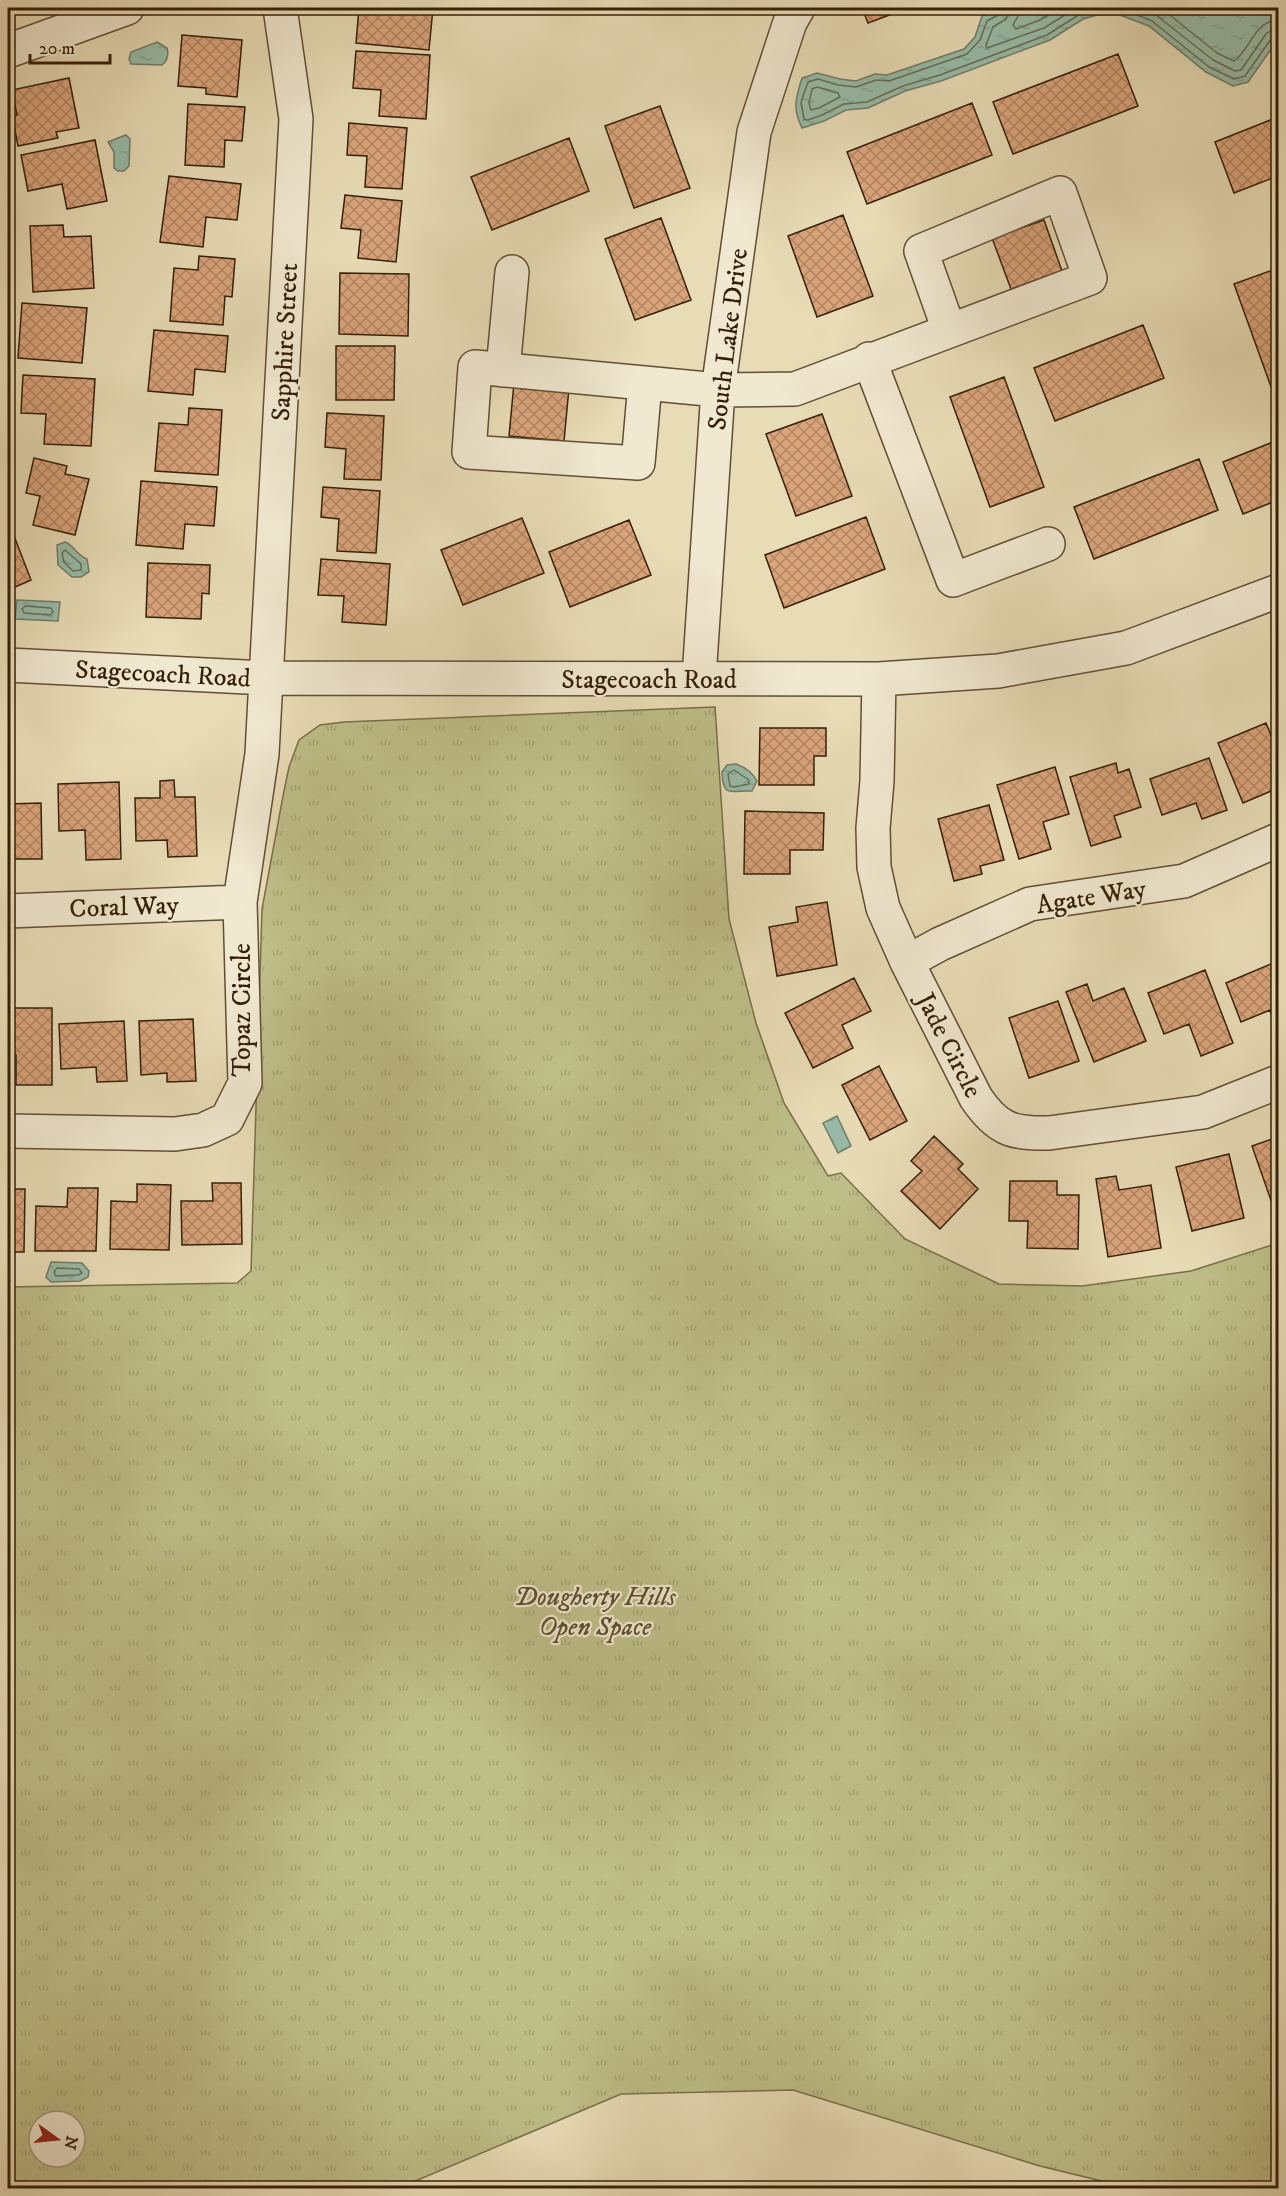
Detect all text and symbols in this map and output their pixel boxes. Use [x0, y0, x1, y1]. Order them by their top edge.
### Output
scale bar [30, 27, 110, 65]
text: 20 m [39, 38, 75, 60]
street label: South Lake Drive [701, 246, 756, 432]
street label: Sapphire Street [265, 262, 306, 422]
street label: Stagecoach Road [74, 653, 251, 696]
street label: Stagecoach Road [561, 664, 737, 697]
street label: Agate Way [1034, 872, 1149, 922]
street label: Coral Way [69, 889, 180, 926]
street label: Topaz Circle [226, 943, 259, 1077]
street label: Jade Circle [907, 986, 989, 1104]
park label: Dougherty Hills Open Space [514, 1581, 677, 1644]
north arrow [27, 2109, 87, 2169]
text: N [59, 2134, 82, 2152]

